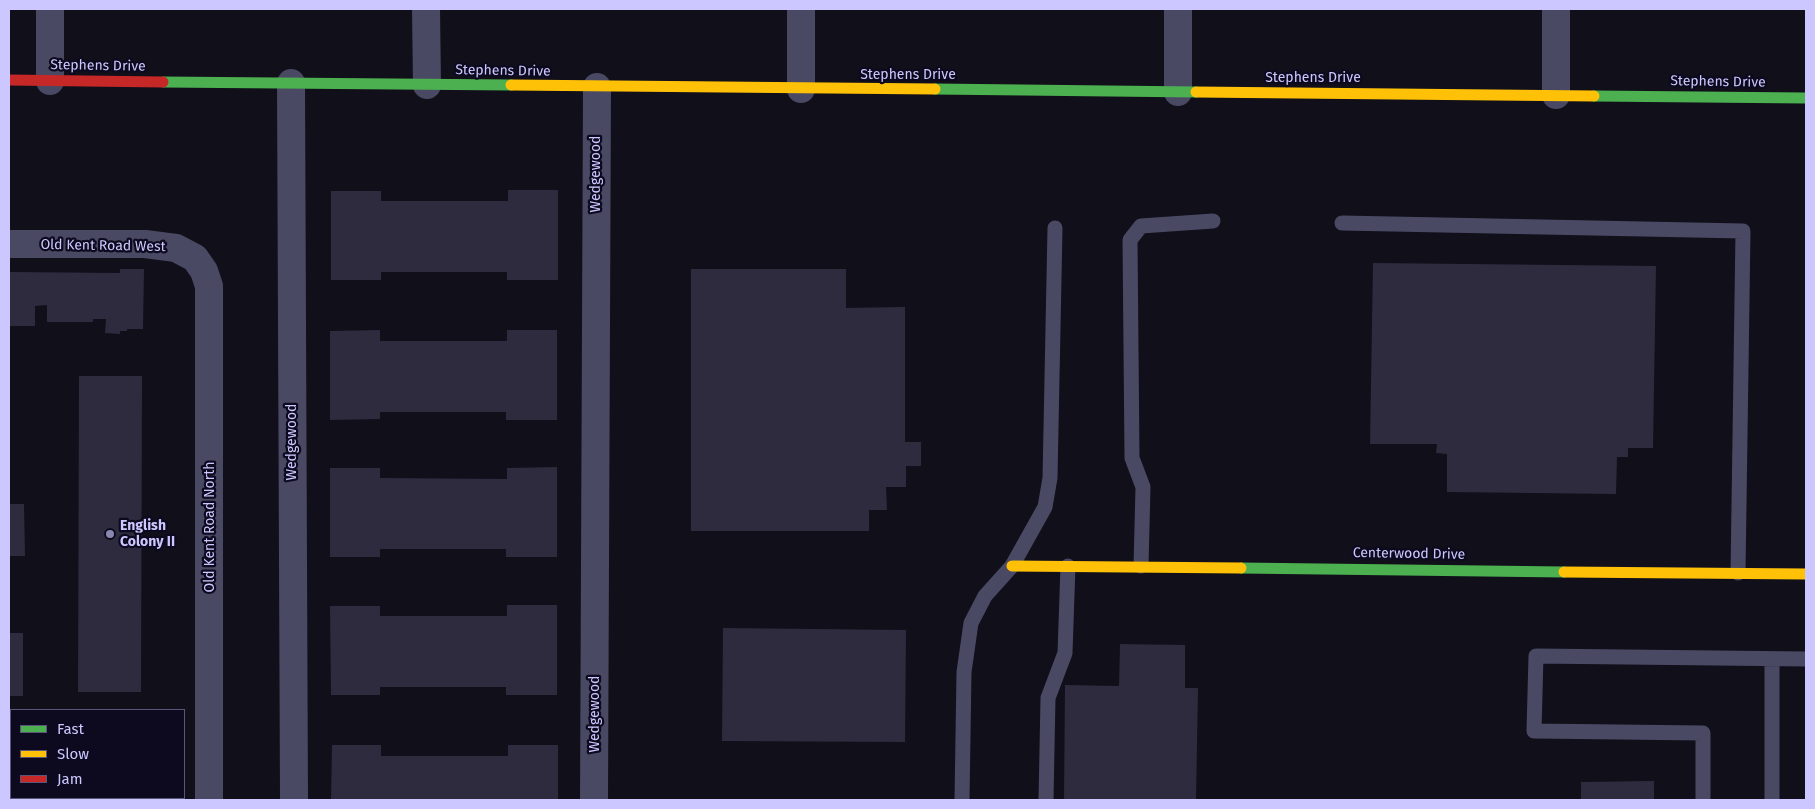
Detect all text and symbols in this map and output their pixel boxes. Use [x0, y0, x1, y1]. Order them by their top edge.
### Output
street label: Stephens Drive [50, 57, 146, 75]
street label: Stephens Drive [455, 62, 551, 80]
street label: Stephens Drive [860, 67, 956, 83]
street label: Stephens Drive [1265, 70, 1361, 86]
street label: Stephens Drive [1670, 73, 1766, 91]
street label: Wedgewood [588, 136, 604, 212]
street label: Old Kent Road West [40, 237, 166, 255]
street label: Wedgewood [284, 404, 300, 480]
street label: Old Kent Road North [202, 462, 218, 592]
place label: English Colony II [120, 518, 175, 550]
marker: English Colony II [104, 528, 116, 540]
street label: Centerwood Drive [1353, 545, 1465, 563]
street label: Wedgewood [587, 676, 603, 752]
legend [10, 709, 185, 799]
text: Fast [57, 720, 84, 738]
text: Slow [57, 745, 89, 763]
text: Jam [57, 770, 83, 788]

